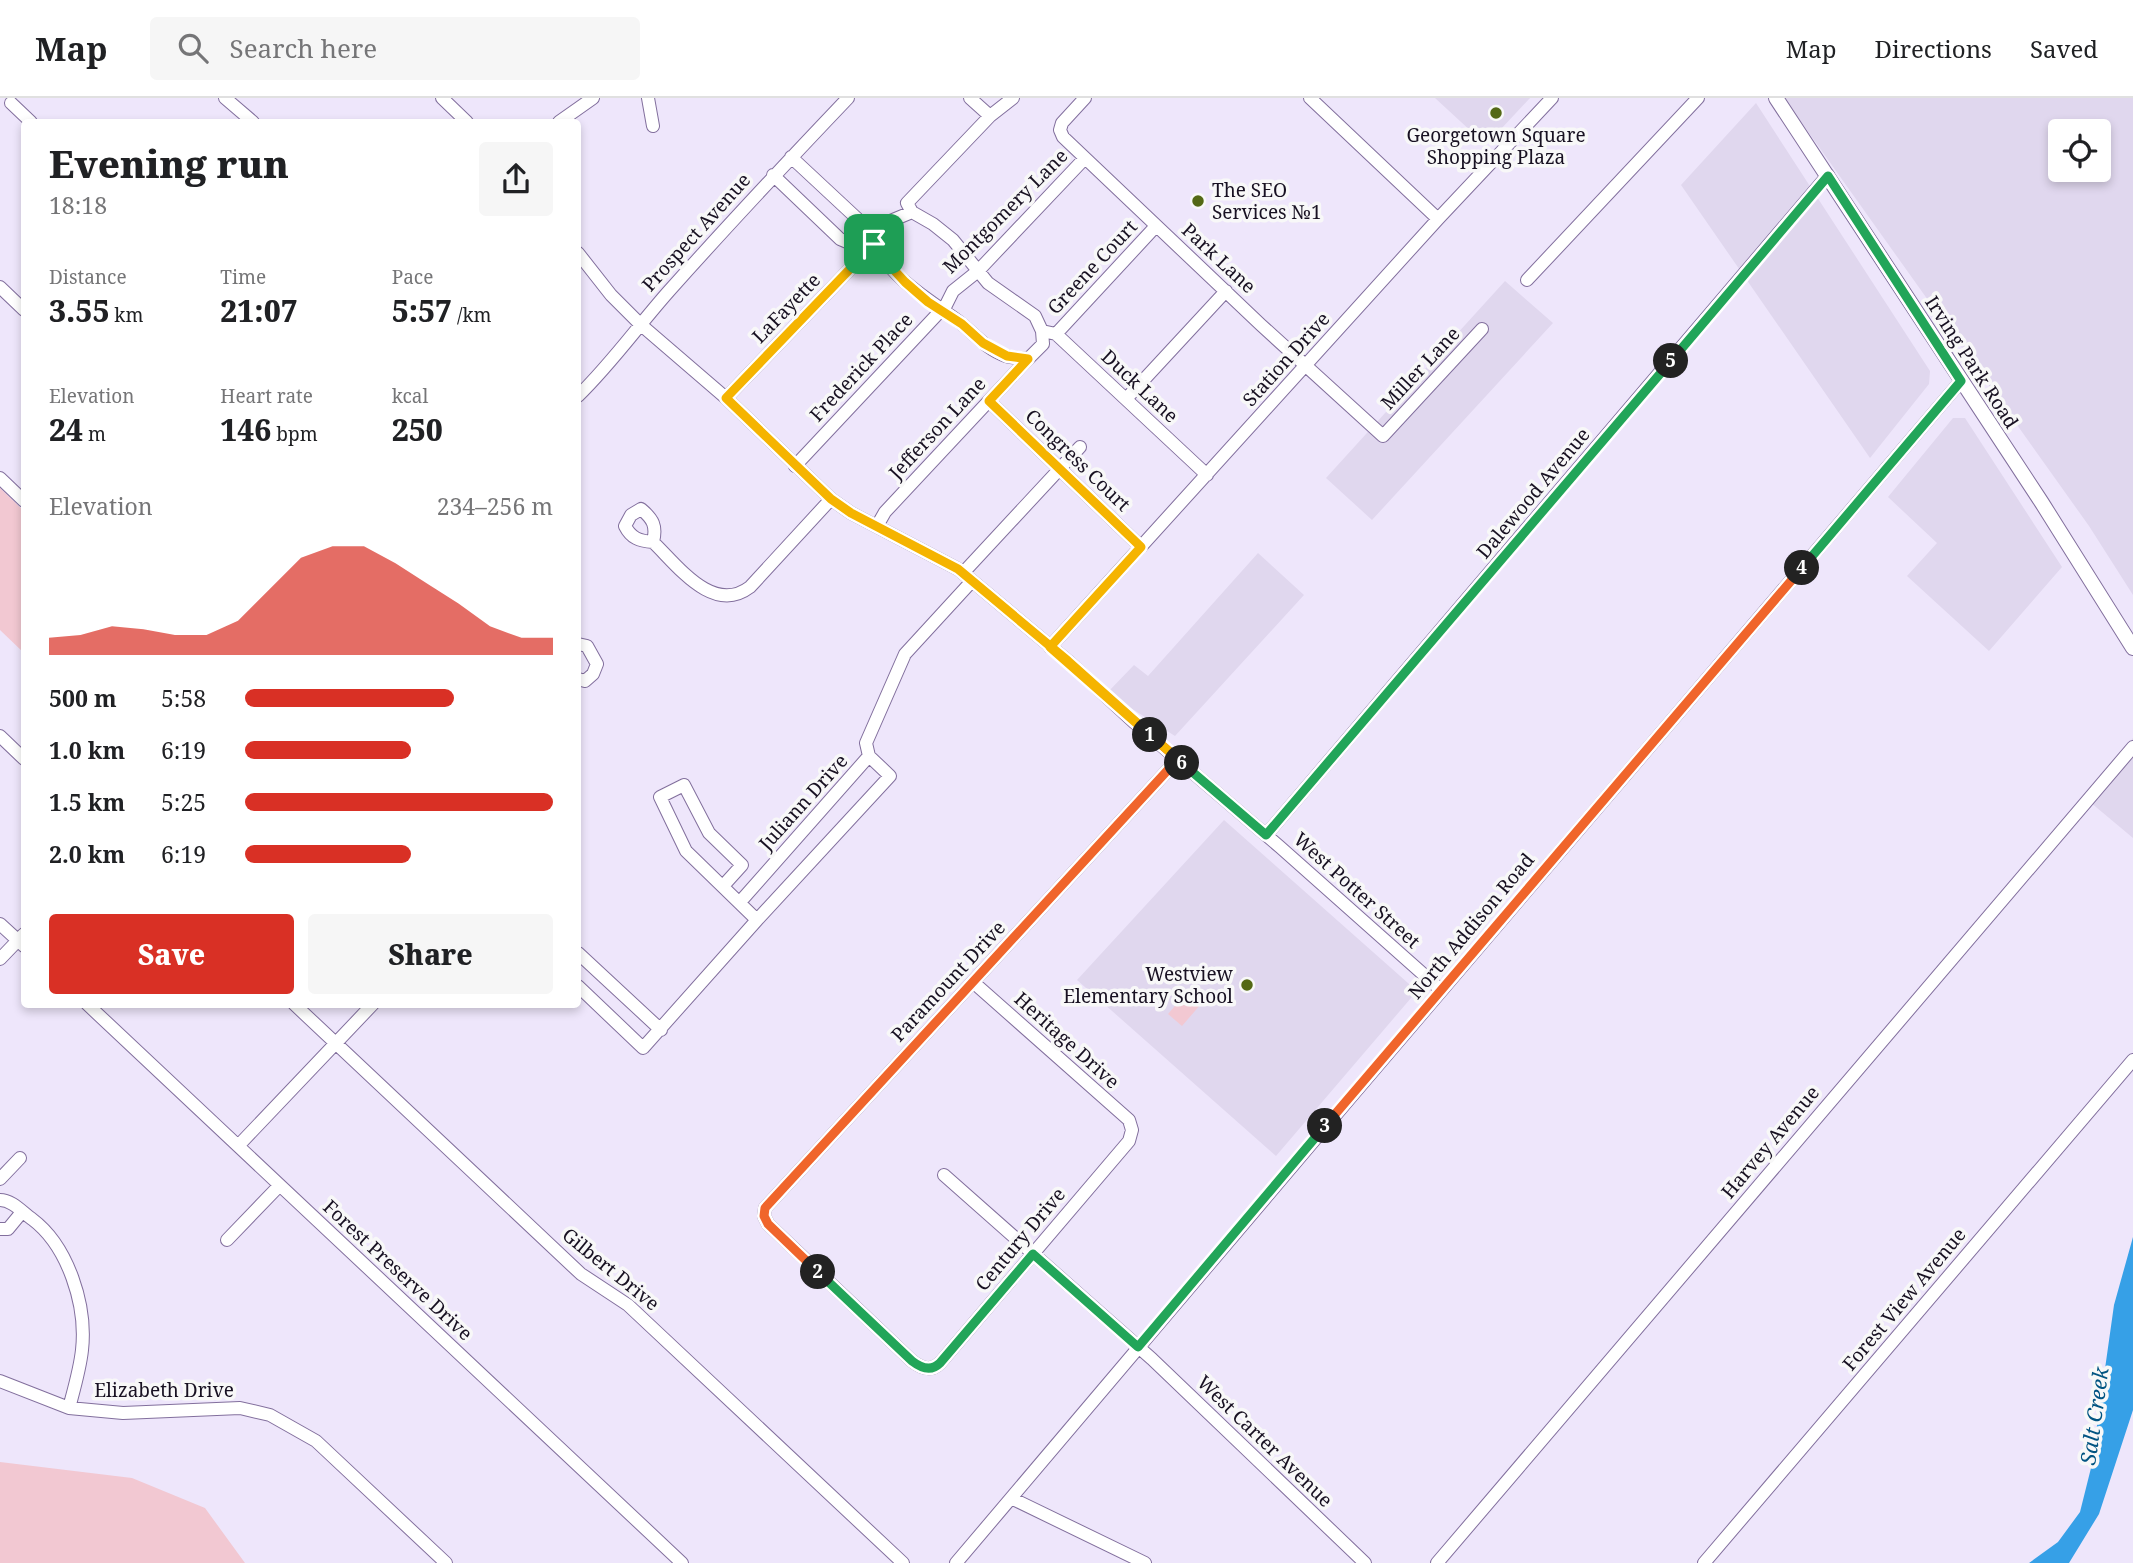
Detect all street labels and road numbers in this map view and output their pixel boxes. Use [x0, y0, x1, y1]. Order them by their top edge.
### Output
street label: Montgomery Lane [937, 143, 1073, 279]
street label: Prospect Avenue [636, 167, 756, 297]
street label: Greene Court [1041, 214, 1143, 320]
street label: Park Lane [1176, 217, 1262, 299]
street label: LaFayette [746, 267, 826, 349]
street label: Irving Park Road [1919, 291, 2025, 434]
street label: Station Drive [1237, 306, 1335, 412]
street label: Frederick Place [804, 307, 918, 427]
street label: Miller Lane [1375, 321, 1465, 415]
street label: Duck Lane [1096, 344, 1184, 428]
street label: Jefferson Lane [882, 371, 991, 486]
street label: Congress Court [1020, 403, 1136, 517]
street label: Dalewood Avenue [1471, 422, 1595, 564]
street label: Juliann Drive [752, 748, 853, 856]
street label: West Potter Street [1288, 826, 1426, 954]
street label: North Addison Road [1402, 847, 1540, 1004]
street label: Paramount Drive [885, 915, 1011, 1047]
street label: Heritage Drive [1009, 986, 1125, 1094]
street label: Harvey Avenue [1715, 1080, 1825, 1204]
street label: Century Drive [969, 1182, 1071, 1296]
street label: Forest Preserve Drive [318, 1194, 478, 1346]
street label: Gilbert Drive [557, 1222, 665, 1316]
street label: Forest View Avenue [1837, 1222, 1971, 1376]
street label: West Carter Avenue [1192, 1369, 1338, 1513]
street label: Elizabeth Drive [94, 1377, 234, 1403]

